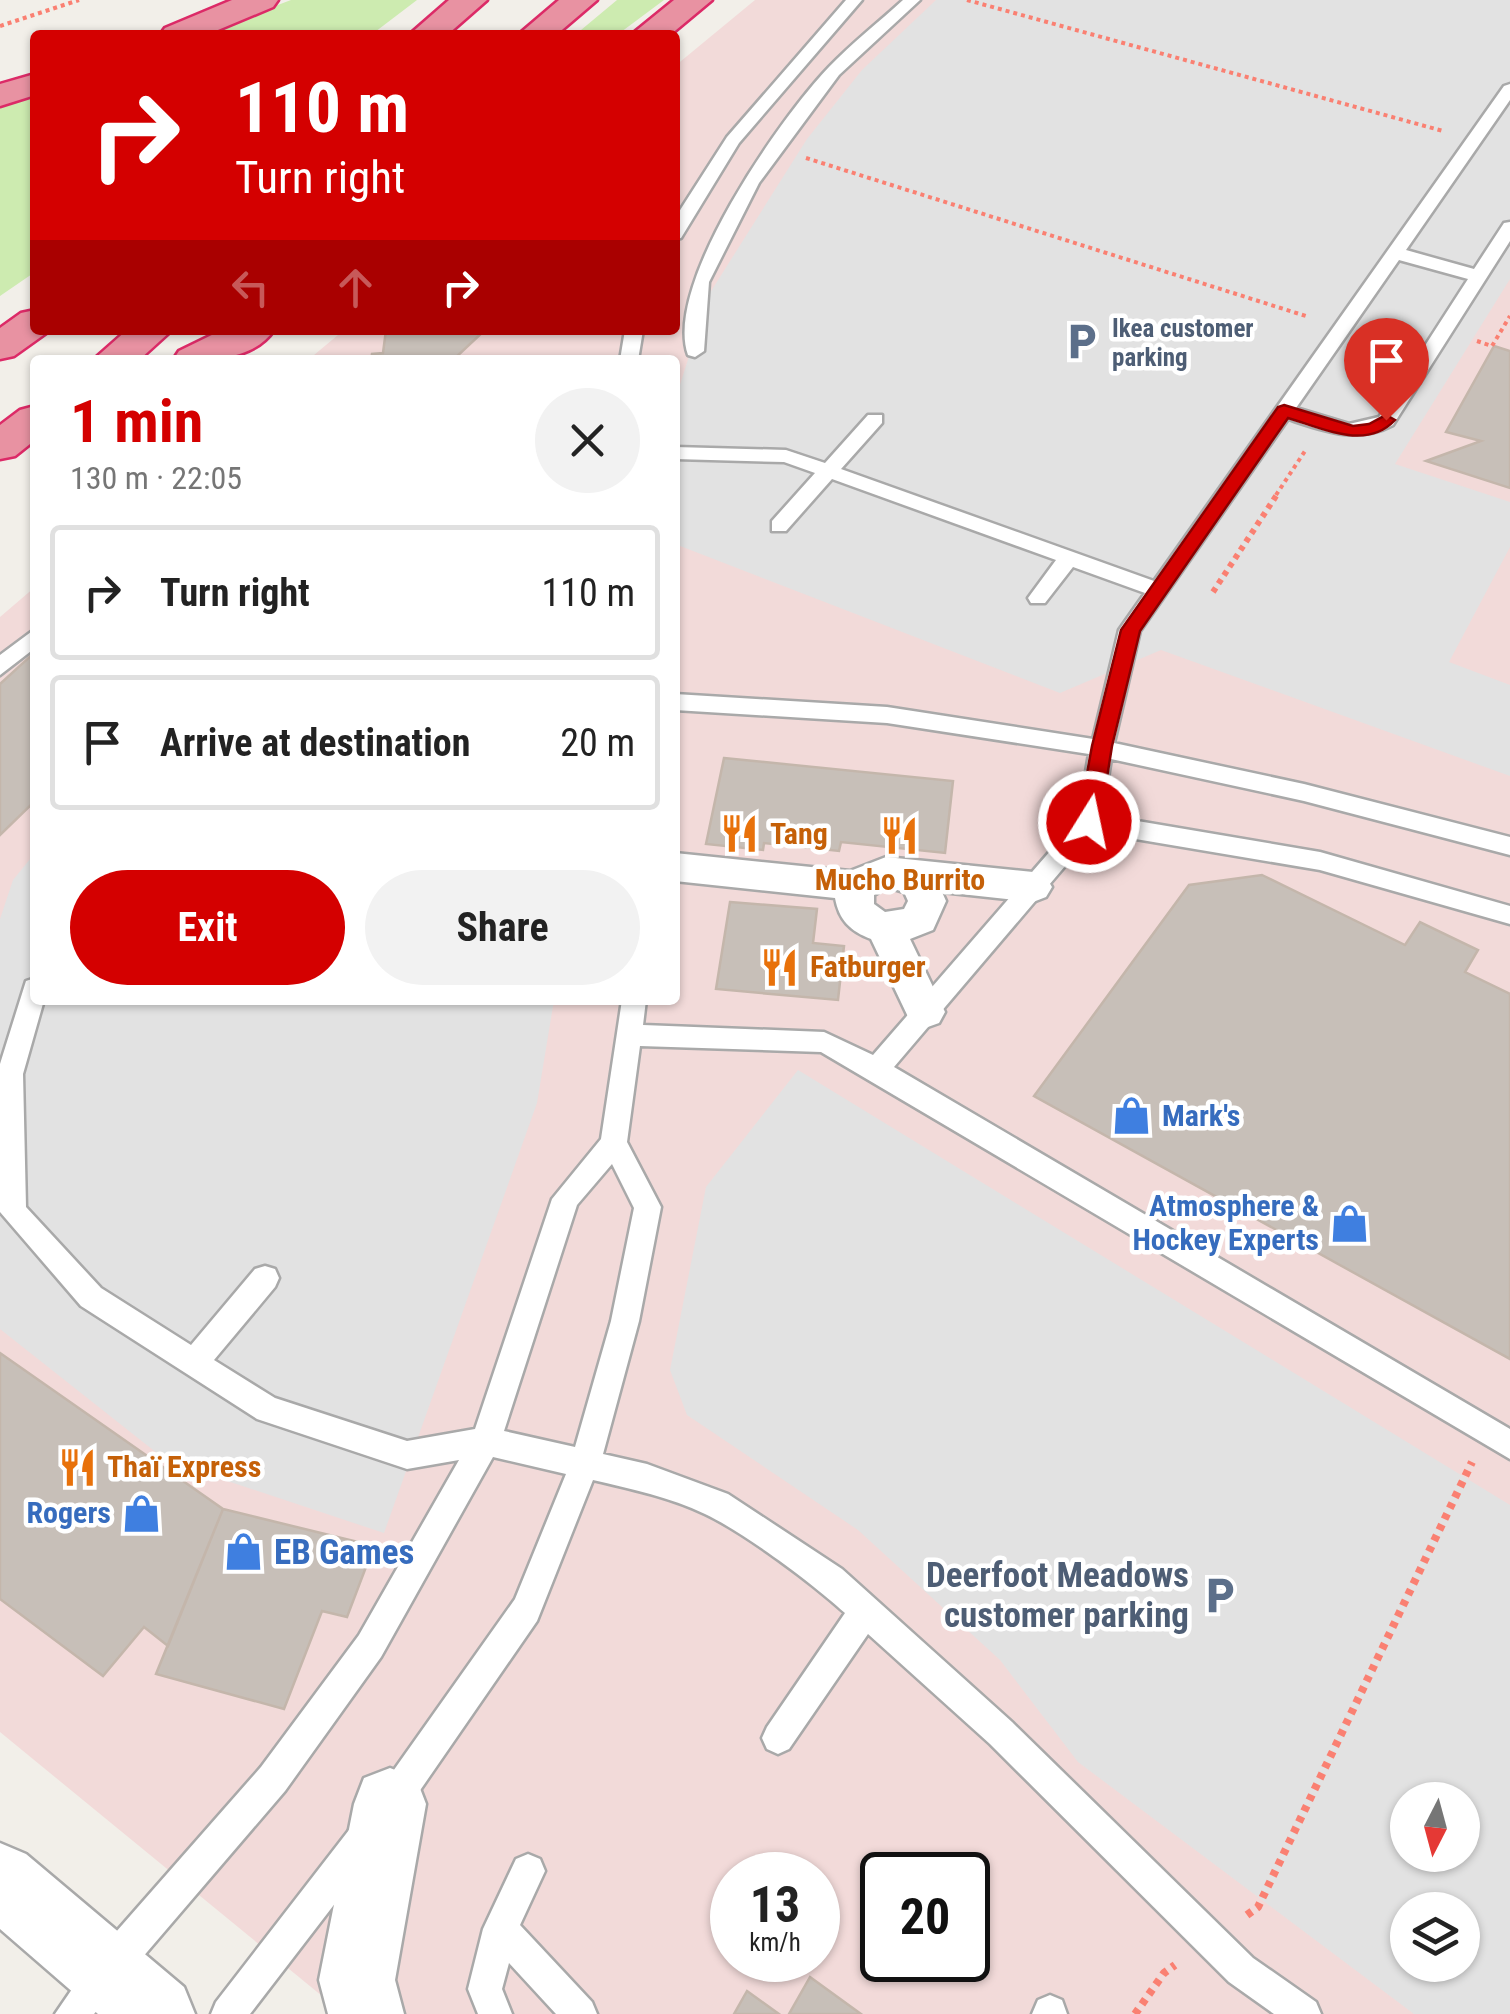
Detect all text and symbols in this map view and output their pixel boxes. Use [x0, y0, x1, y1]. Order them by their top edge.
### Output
text: 110 m [235, 67, 409, 149]
icon: right [70, 70, 200, 200]
text: Turn right [235, 151, 405, 204]
icon: left [223, 260, 278, 315]
icon: ahead [328, 260, 383, 315]
icon: right [433, 260, 488, 315]
place label: Ikea customer parking [1112, 314, 1254, 372]
pin [1344, 318, 1429, 421]
parking icon: Ikea customer parking [1061, 321, 1103, 363]
icon: arrive [1359, 333, 1414, 388]
text: 1 min [70, 386, 203, 457]
button: close [535, 388, 640, 493]
text: 130 m · 22:05 [70, 459, 242, 497]
icon: right [75, 565, 130, 620]
text: Turn right [160, 571, 310, 615]
text: 110 m [541, 571, 635, 615]
icon: arrive [75, 715, 130, 770]
text: Arrive at destination [160, 721, 470, 765]
text: 20 m [560, 721, 635, 765]
position arrow [1037, 770, 1141, 874]
restaurant icon: Tang [719, 813, 761, 855]
restaurant icon: Mucho Burrito [879, 815, 921, 857]
place label: Tang [770, 816, 828, 851]
place label: Mucho Burrito [815, 862, 985, 897]
button: Exit [70, 870, 345, 985]
button: Share [365, 870, 640, 985]
restaurant icon: Fatburger [759, 946, 801, 988]
place label: Fatburger [810, 949, 926, 984]
shop icon: Mark's [1111, 1095, 1153, 1137]
place label: Mark's [1162, 1098, 1240, 1133]
place label: Atmosphere & Hockey Experts [1132, 1188, 1319, 1257]
shop icon: Atmosphere & Hockey Experts [1328, 1202, 1370, 1244]
restaurant icon: Thaï Express [56, 1446, 98, 1488]
place label: Thaï Express [107, 1449, 261, 1484]
shop icon: Rogers [120, 1492, 162, 1534]
place label: Rogers [26, 1495, 111, 1530]
shop icon: EB Games [223, 1531, 265, 1573]
place label: EB Games [274, 1532, 414, 1573]
place label: Deerfoot Meadows customer parking [926, 1555, 1189, 1636]
parking icon: Deerfoot Meadows customer parking [1198, 1574, 1240, 1616]
north arrow [1390, 1782, 1480, 1872]
map controls [1390, 1782, 1480, 1982]
speed limit sign: 20 [860, 1852, 990, 1982]
text: 13 [750, 1876, 800, 1934]
button: layers [1390, 1892, 1480, 1982]
text: km/h [749, 1928, 801, 1957]

